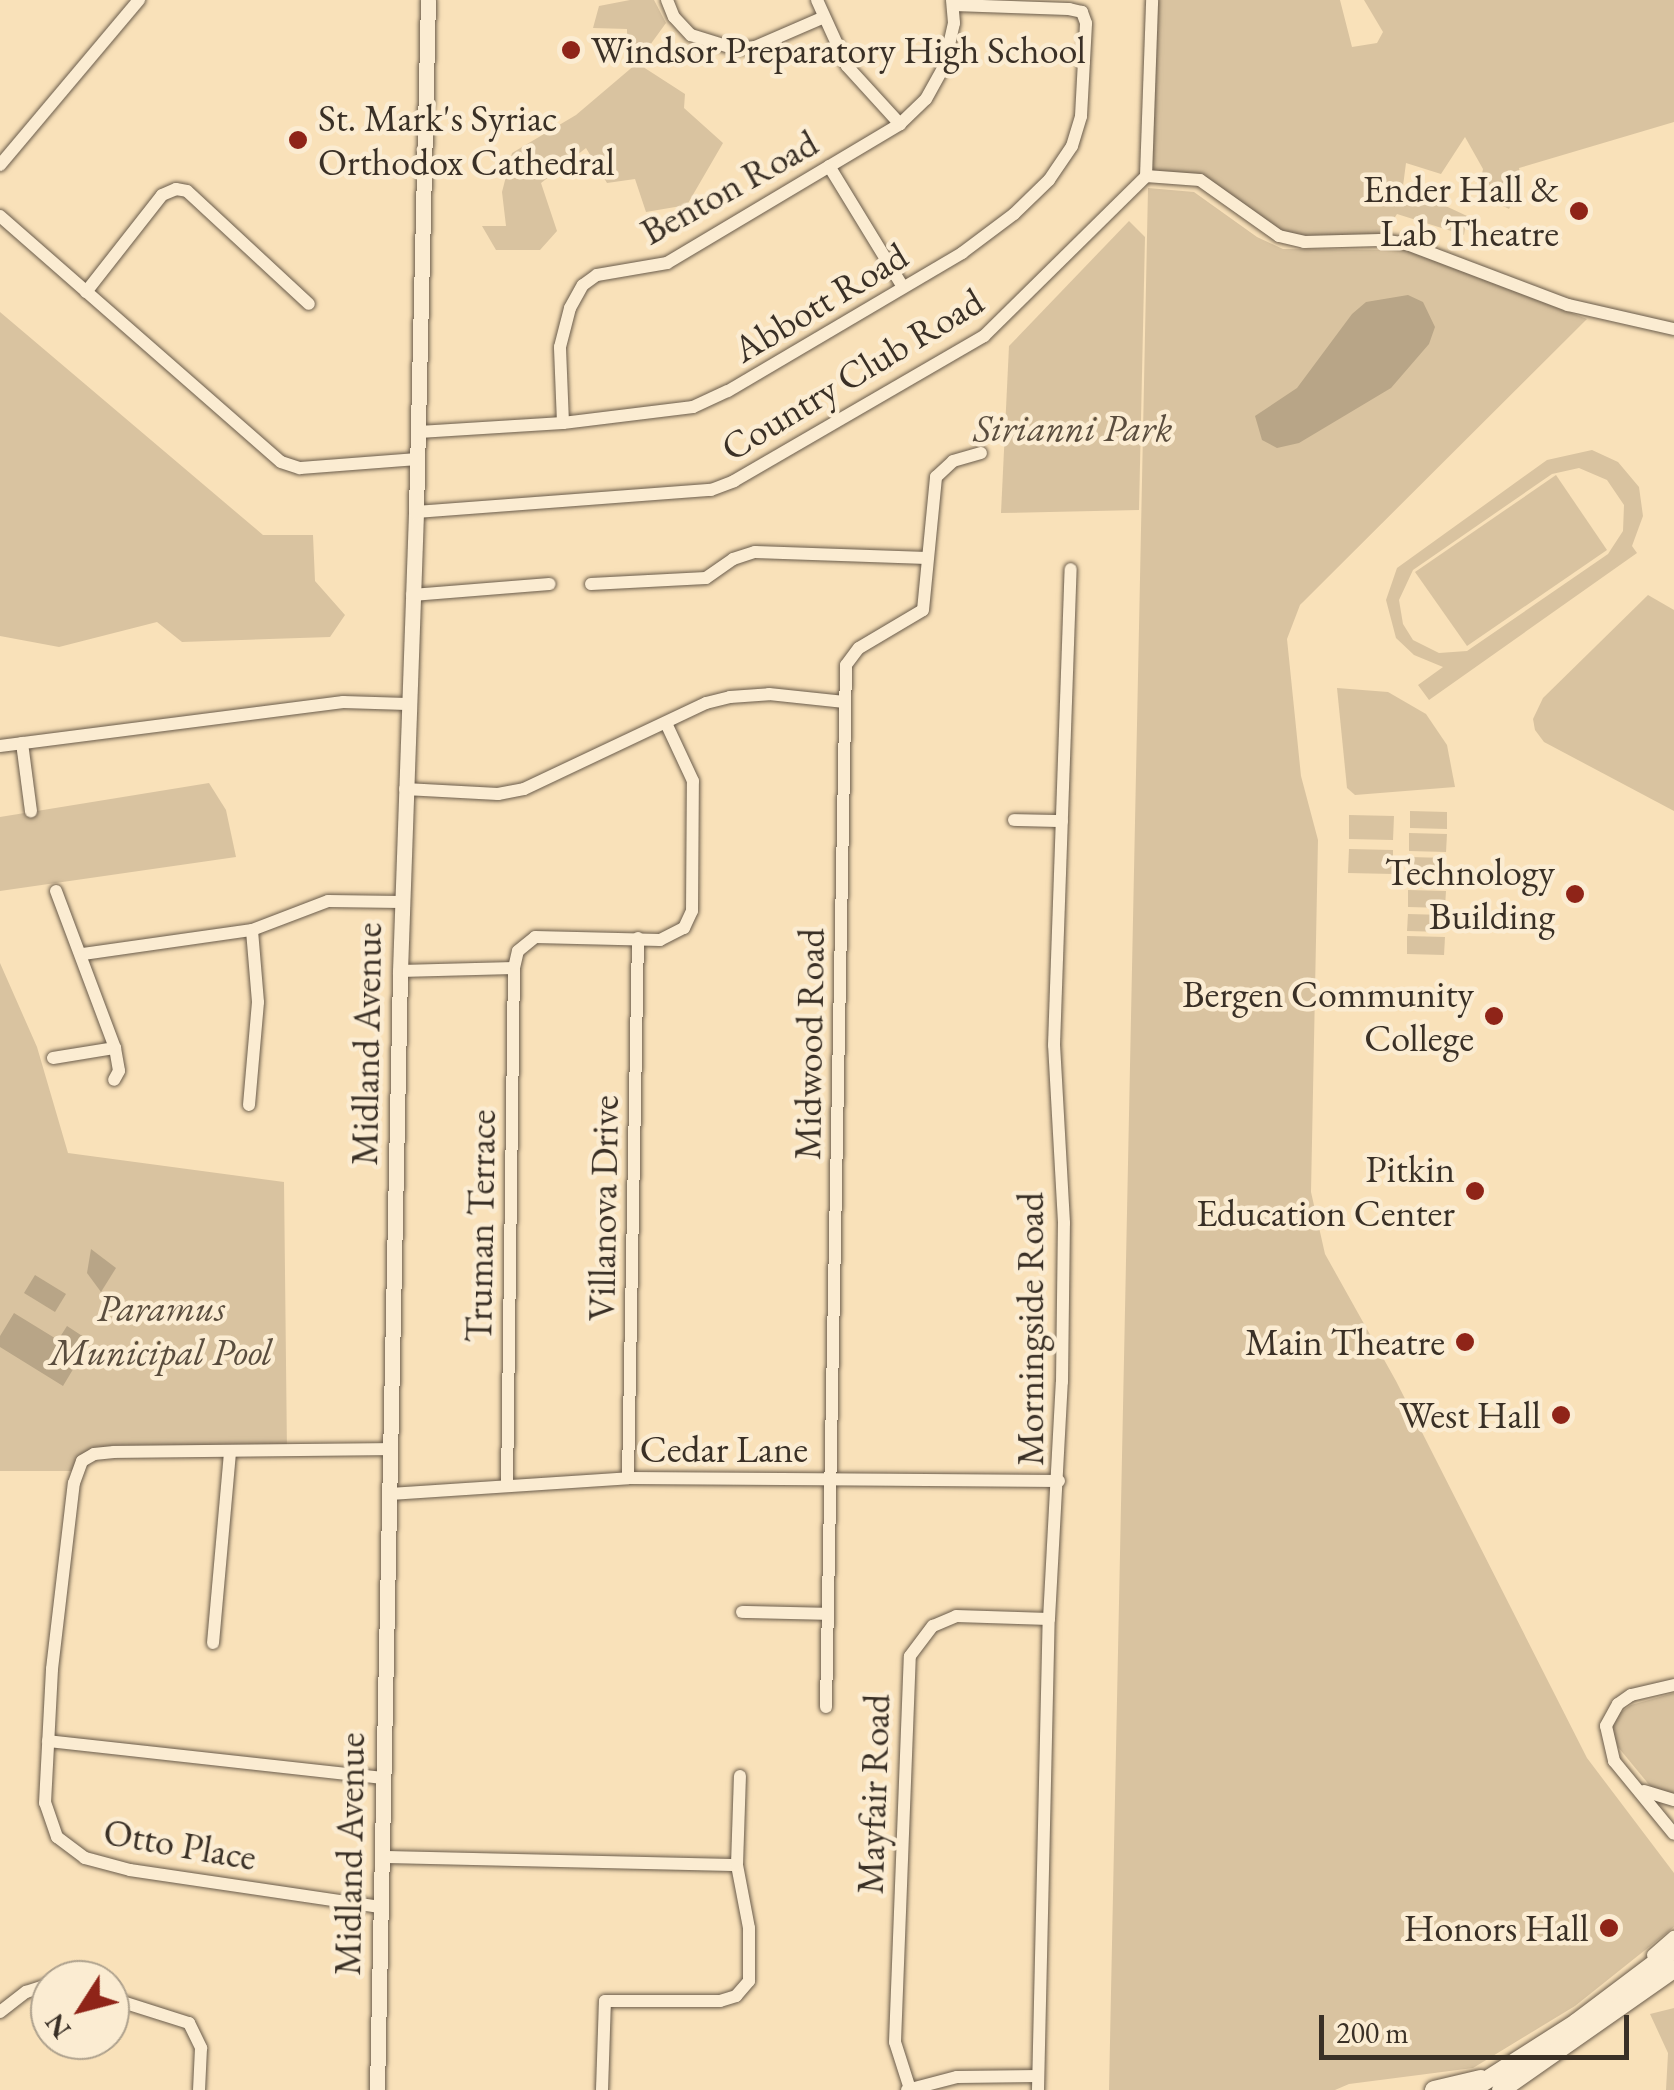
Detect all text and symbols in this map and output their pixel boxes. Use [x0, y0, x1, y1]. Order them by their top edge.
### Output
place label: Windsor Preparatory High School [591, 27, 1086, 73]
marker: Windsor Preparatory High School [560, 39, 582, 61]
place label: St. Mark's Syriac Orthodox Cathedral [318, 95, 615, 184]
street label: Benton Road [633, 120, 825, 254]
marker: St. Mark's Syriac Orthodox Cathedral [287, 129, 309, 151]
place label: Ender Hall & Lab Theatre [1363, 166, 1559, 255]
marker: Ender Hall & Lab Theatre [1568, 200, 1590, 222]
street label: Abbott Road [725, 232, 915, 372]
street label: Country Club Road [713, 278, 991, 470]
park label: Sirianni Park [973, 405, 1173, 451]
place label: Technology Building [1385, 849, 1555, 938]
marker: Technology Building [1564, 883, 1586, 905]
street label: Midland Avenue [341, 922, 391, 1166]
street label: Midwood Road [784, 928, 834, 1160]
place label: Bergen Community College [1182, 971, 1474, 1060]
marker: Bergen Community College [1483, 1005, 1505, 1027]
street label: Villanova Drive [578, 1095, 628, 1321]
street label: Truman Terrace [455, 1109, 505, 1343]
place label: Pitkin Education Center [1196, 1146, 1455, 1236]
marker: Pitkin Education Center [1464, 1180, 1486, 1202]
street label: Morningside Road [1007, 1192, 1053, 1466]
park label: Paramus Municipal Pool [50, 1285, 272, 1375]
place label: Main Theatre [1245, 1319, 1445, 1365]
marker: Main Theatre [1454, 1331, 1476, 1353]
place label: West Hall [1399, 1392, 1541, 1438]
marker: West Hall [1550, 1404, 1572, 1426]
street label: Cedar Lane [640, 1426, 808, 1472]
street label: Mayfair Road [847, 1693, 899, 1895]
street label: Midland Avenue [324, 1732, 374, 1976]
street label: Otto Place [100, 1808, 260, 1880]
place label: Honors Hall [1404, 1905, 1589, 1951]
marker: Honors Hall [1598, 1917, 1620, 1939]
north arrow [30, 1960, 130, 2060]
scale bar [1324, 1995, 1634, 2057]
text: N [36, 2007, 79, 2046]
text: 200 m [1336, 2013, 1409, 2052]

